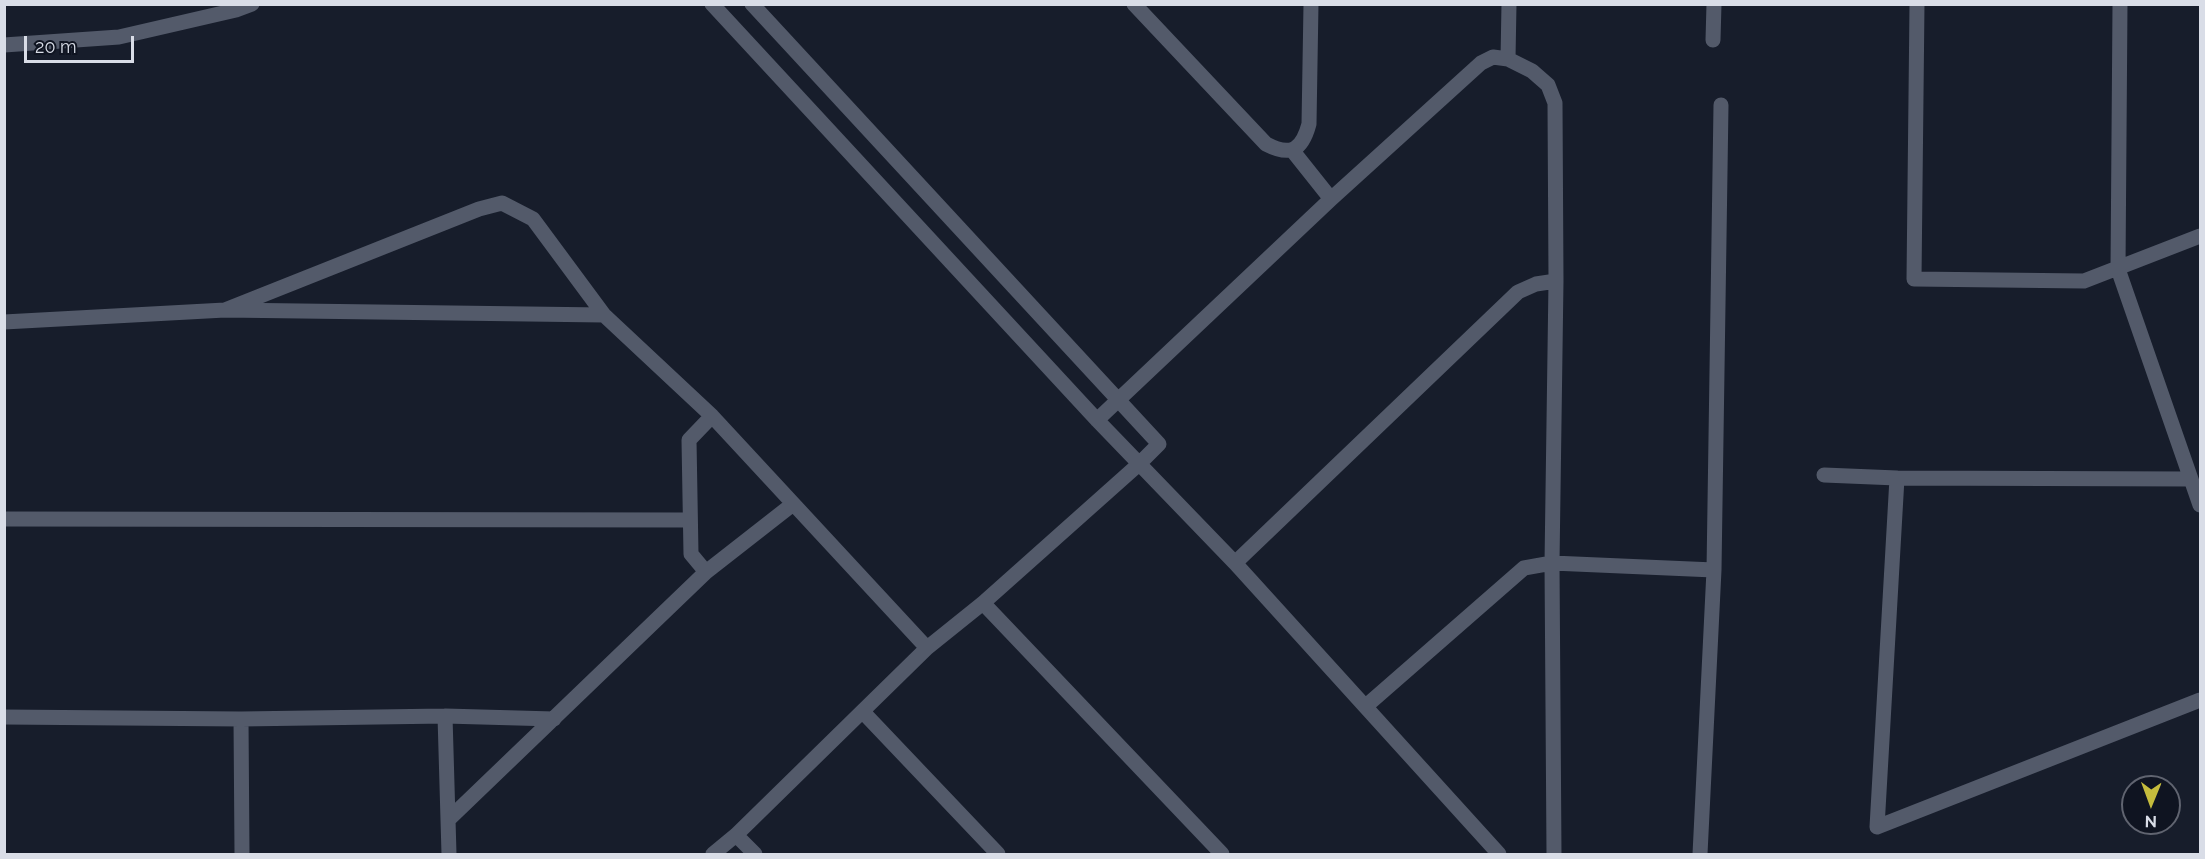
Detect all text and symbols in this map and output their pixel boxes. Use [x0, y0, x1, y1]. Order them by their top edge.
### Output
scale bar [27, 24, 136, 62]
text: 20 m [35, 36, 77, 57]
north arrow [2121, 775, 2181, 835]
text: N [2144, 812, 2157, 831]

